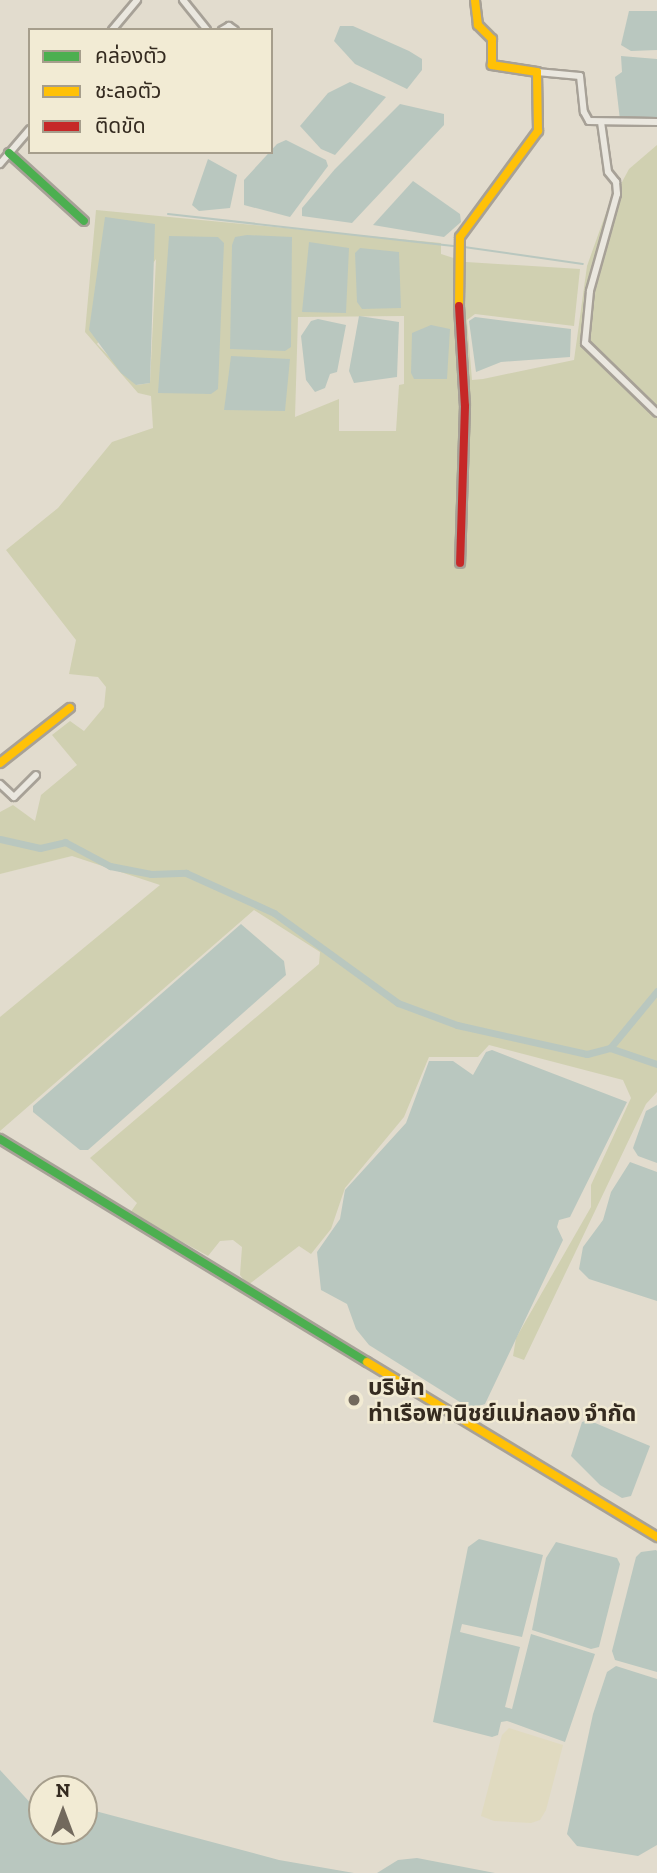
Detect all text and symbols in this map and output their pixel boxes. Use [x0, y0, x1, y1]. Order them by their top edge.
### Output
legend [28, 28, 273, 154]
text: คล่องตัว [95, 43, 167, 68]
text: ชะลอตัว [95, 78, 161, 103]
text: ติดขัด [95, 113, 146, 138]
place label: บริษัท ท่าเรือพานิชย์แม่กลอง จำกัด [368, 1373, 636, 1427]
marker: บริษัท ท่าเรือพานิชย์แม่กลอง จำกัด [346, 1392, 362, 1408]
north arrow [28, 1775, 98, 1845]
text: N [56, 1779, 70, 1802]

